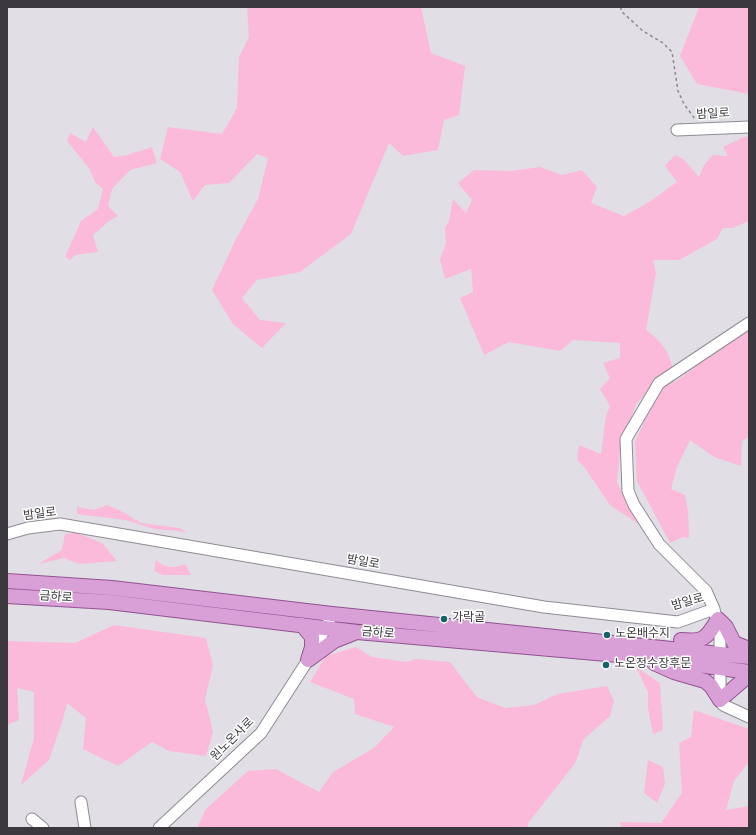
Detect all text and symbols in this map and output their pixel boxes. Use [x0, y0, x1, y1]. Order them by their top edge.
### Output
street label: 밤일로 [696, 107, 730, 123]
street label: 밤일로 [23, 506, 57, 524]
street label: 밤일로 [345, 553, 381, 573]
street label: 금하로 [39, 590, 73, 606]
street label: 밤일로 [670, 592, 706, 614]
place label: 가락골 [452, 612, 485, 626]
marker: 가락골 [439, 614, 449, 624]
street label: 금하로 [361, 625, 395, 643]
place label: 노온배수지 [615, 628, 670, 642]
marker: 노온배수지 [602, 630, 612, 640]
place label: 노온정수장후문 [614, 658, 691, 672]
marker: 노온정수장후문 [601, 660, 611, 670]
street label: 원노온사로 [208, 715, 258, 765]

